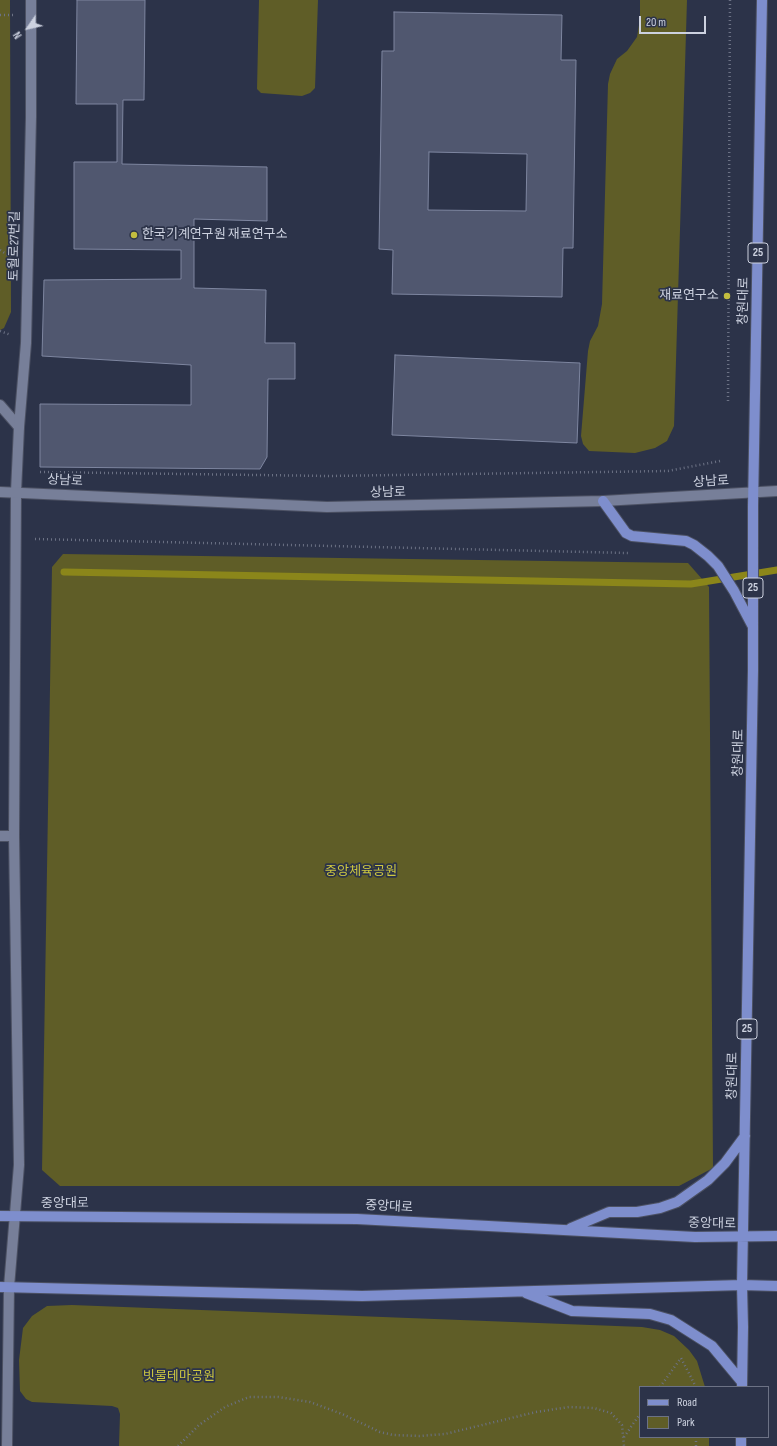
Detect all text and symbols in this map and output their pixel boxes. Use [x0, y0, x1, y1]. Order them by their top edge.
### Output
north arrow [8, 8, 48, 48]
scale bar [641, 8, 708, 34]
text: 20 m [646, 15, 666, 30]
text: N [11, 29, 25, 41]
street label: 토월로27번길 [7, 211, 23, 281]
place label: 한국기계연구원 재료연구소 [142, 227, 288, 243]
marker: 한국기계연구원 재료연구소 [129, 230, 139, 240]
road number: 25 [748, 243, 768, 263]
street label: 창원대로 [736, 277, 752, 325]
place label: 재료연구소 [659, 288, 719, 304]
marker: 재료연구소 [722, 291, 732, 301]
street label: 상남로 [47, 472, 83, 490]
street label: 상남로 [693, 473, 729, 491]
street label: 상남로 [370, 485, 406, 501]
road number: 25 [743, 578, 763, 598]
street label: 창원대로 [731, 729, 747, 777]
park label: 중앙체육공원 [325, 864, 397, 880]
road number: 25 [737, 1019, 757, 1039]
street label: 창원대로 [725, 1052, 741, 1100]
street label: 중앙대로 [41, 1196, 89, 1212]
street label: 중앙대로 [365, 1198, 413, 1216]
street label: 중앙대로 [688, 1216, 736, 1232]
park label: 빗물테마공원 [143, 1369, 215, 1385]
legend [639, 1386, 769, 1438]
text: Road [677, 1395, 697, 1410]
text: Park [677, 1415, 695, 1430]

